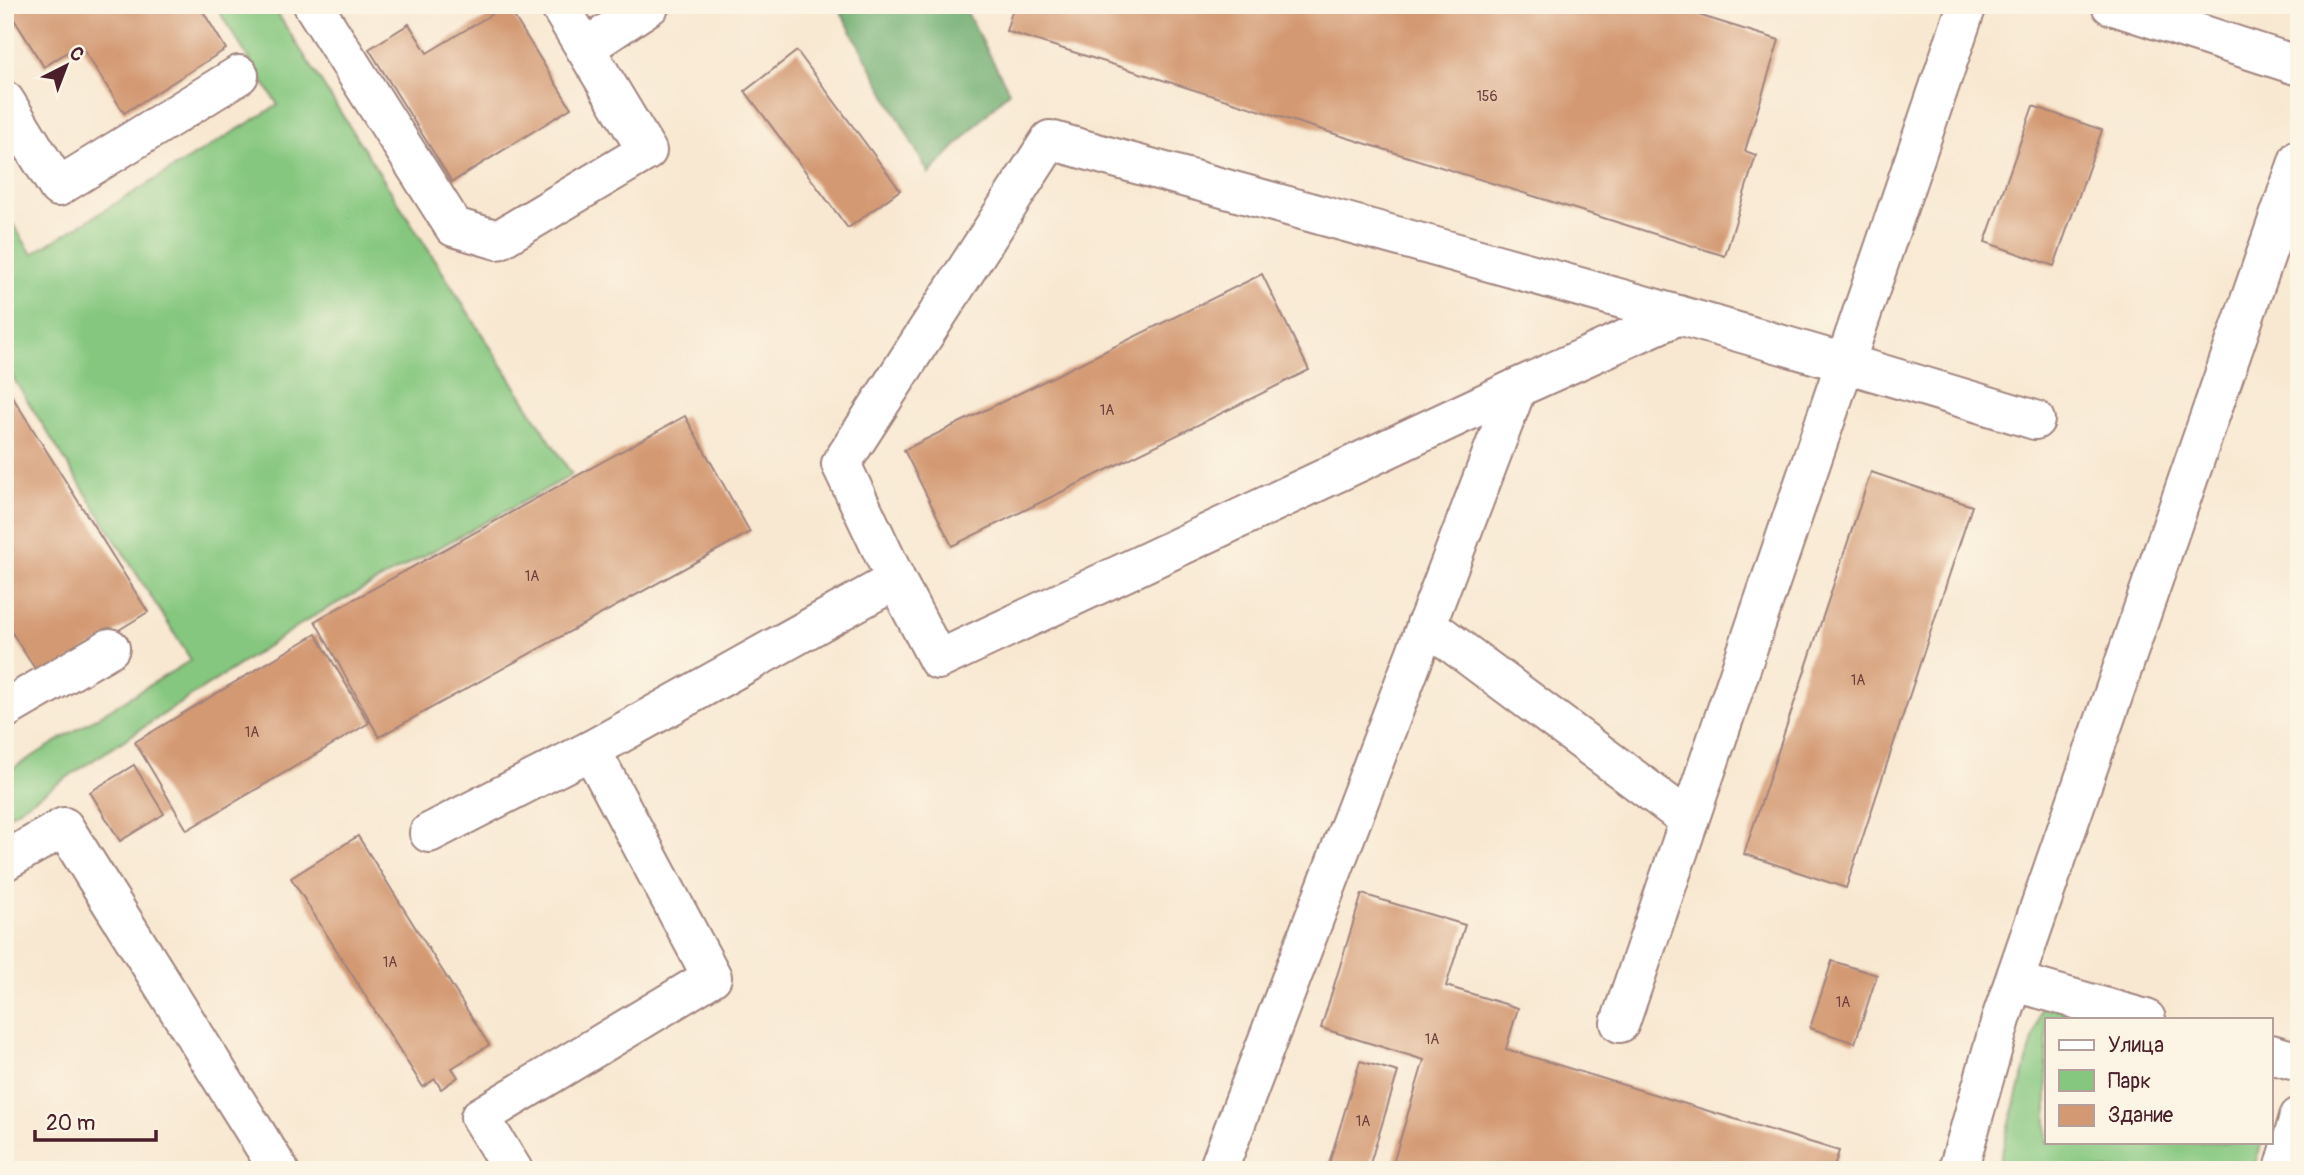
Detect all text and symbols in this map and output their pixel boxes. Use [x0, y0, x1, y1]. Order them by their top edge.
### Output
north arrow [32, 32, 102, 102]
text: С [64, 41, 89, 67]
house number: 156 [1476, 88, 1498, 105]
house number: 1А [1100, 402, 1114, 419]
house number: 1А [525, 568, 539, 585]
house number: 1А [1851, 672, 1865, 689]
house number: 1А [245, 724, 259, 741]
house number: 1А [383, 954, 397, 971]
house number: 1А [1836, 994, 1850, 1011]
legend [2045, 1018, 2272, 1144]
house number: 1А [1425, 1031, 1439, 1048]
text: Улица [2108, 1032, 2164, 1059]
text: Парк [2108, 1068, 2151, 1095]
scale bar [35, 1098, 156, 1142]
text: Здание [2108, 1102, 2174, 1129]
text: 20 m [46, 1110, 95, 1137]
house number: 1А [1356, 1113, 1370, 1130]

